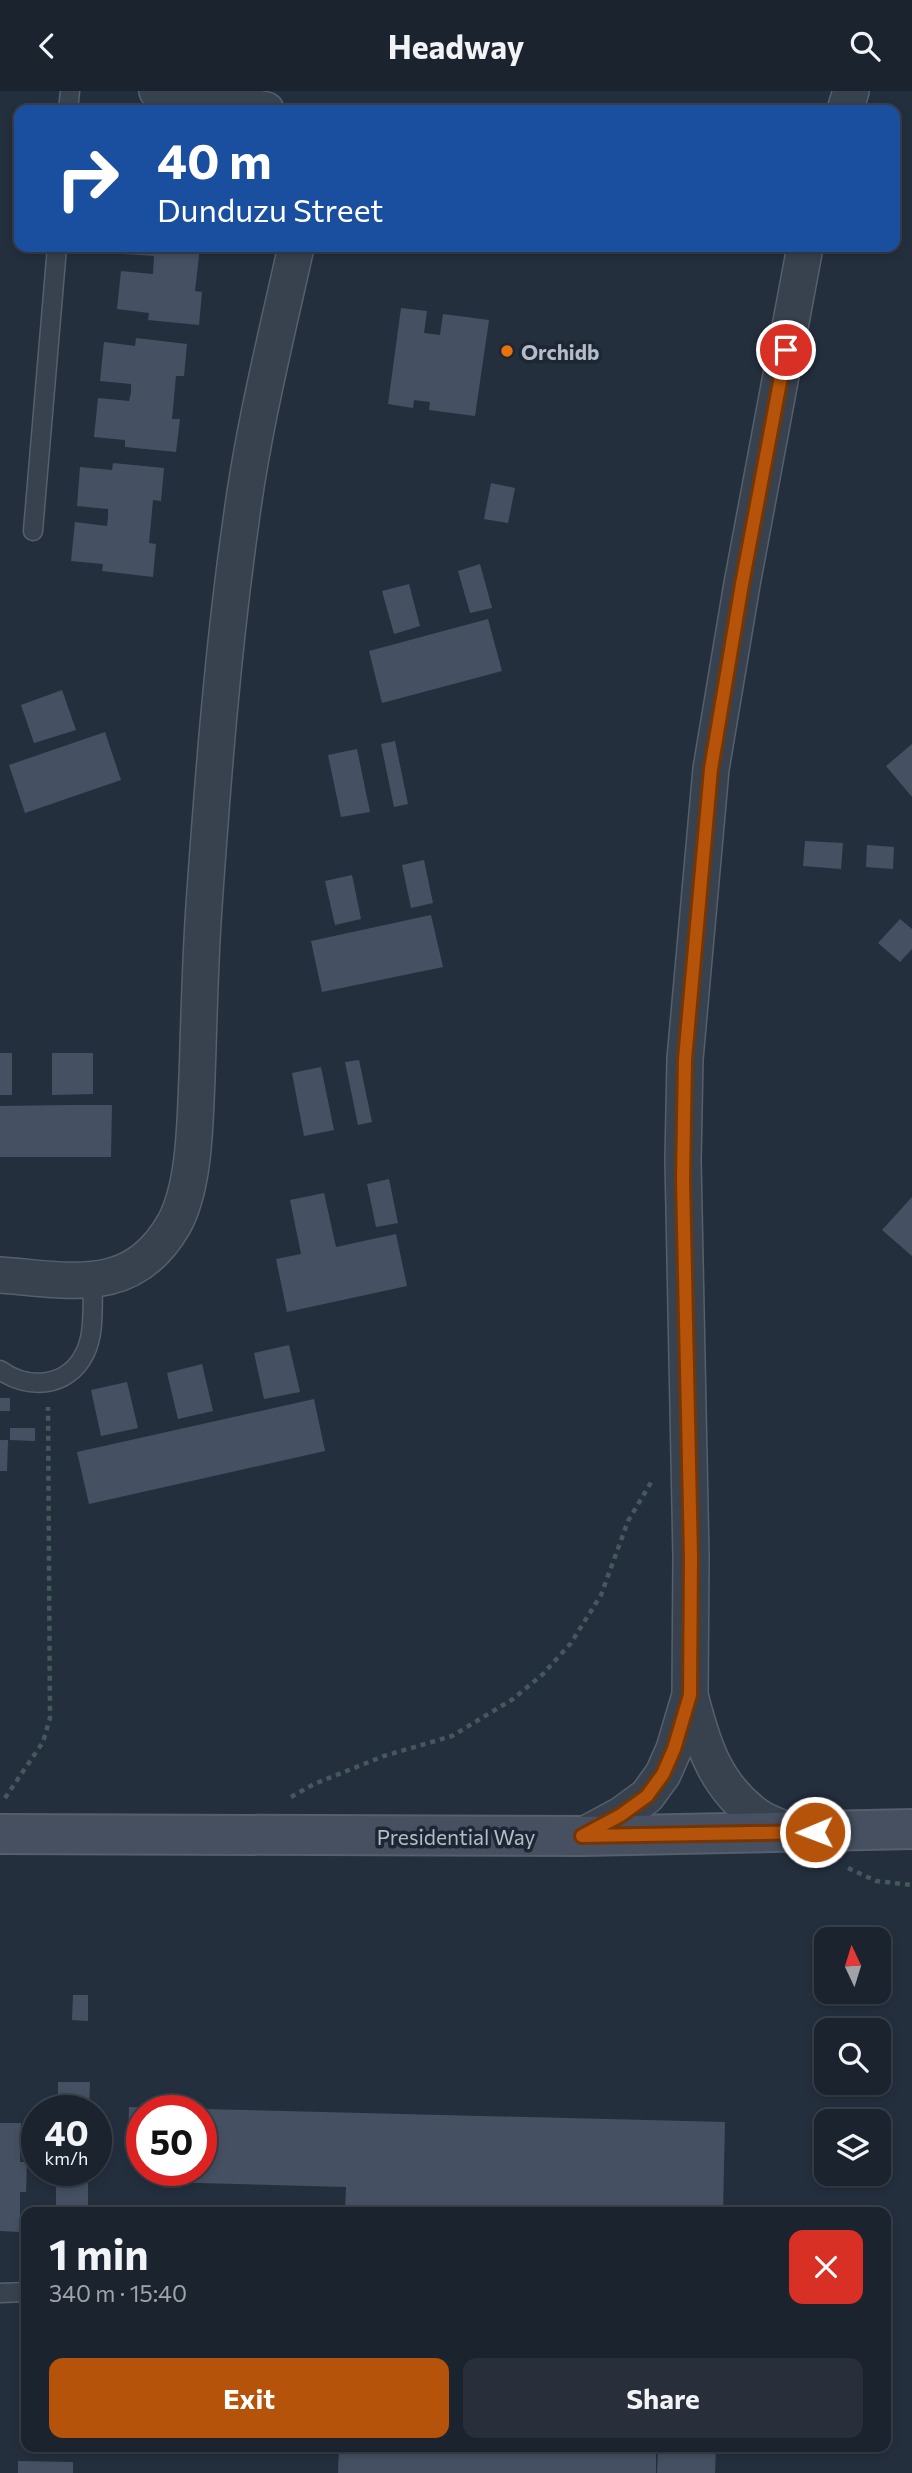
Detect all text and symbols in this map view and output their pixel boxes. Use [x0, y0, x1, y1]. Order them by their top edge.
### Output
text: Headway [388, 26, 524, 66]
icon: back [28, 27, 66, 65]
icon: search [846, 27, 884, 65]
text: 40 m [157, 129, 272, 189]
icon: right [42, 133, 133, 224]
text: Dunduzu Street [157, 189, 383, 229]
pin [756, 320, 816, 380]
icon: arrive [767, 331, 805, 369]
place label: Orchidb [521, 339, 599, 364]
marker: Orchidb [499, 343, 515, 359]
position arrow [778, 1795, 852, 1869]
street label: Presidential Way [377, 1824, 535, 1849]
north arrow [814, 1927, 891, 2004]
map controls [814, 1927, 891, 2186]
button: search [814, 2018, 891, 2095]
speed limit sign: 50 [126, 2095, 217, 2186]
button: layers [814, 2109, 891, 2186]
text: 40 [44, 2110, 89, 2153]
text: km/h [45, 2147, 88, 2169]
text: 1 min [49, 2227, 149, 2279]
button: close [789, 2230, 863, 2304]
text: 340 m · 15:40 [49, 2279, 187, 2307]
button: Exit [49, 2358, 449, 2438]
button: Share [463, 2358, 863, 2438]

